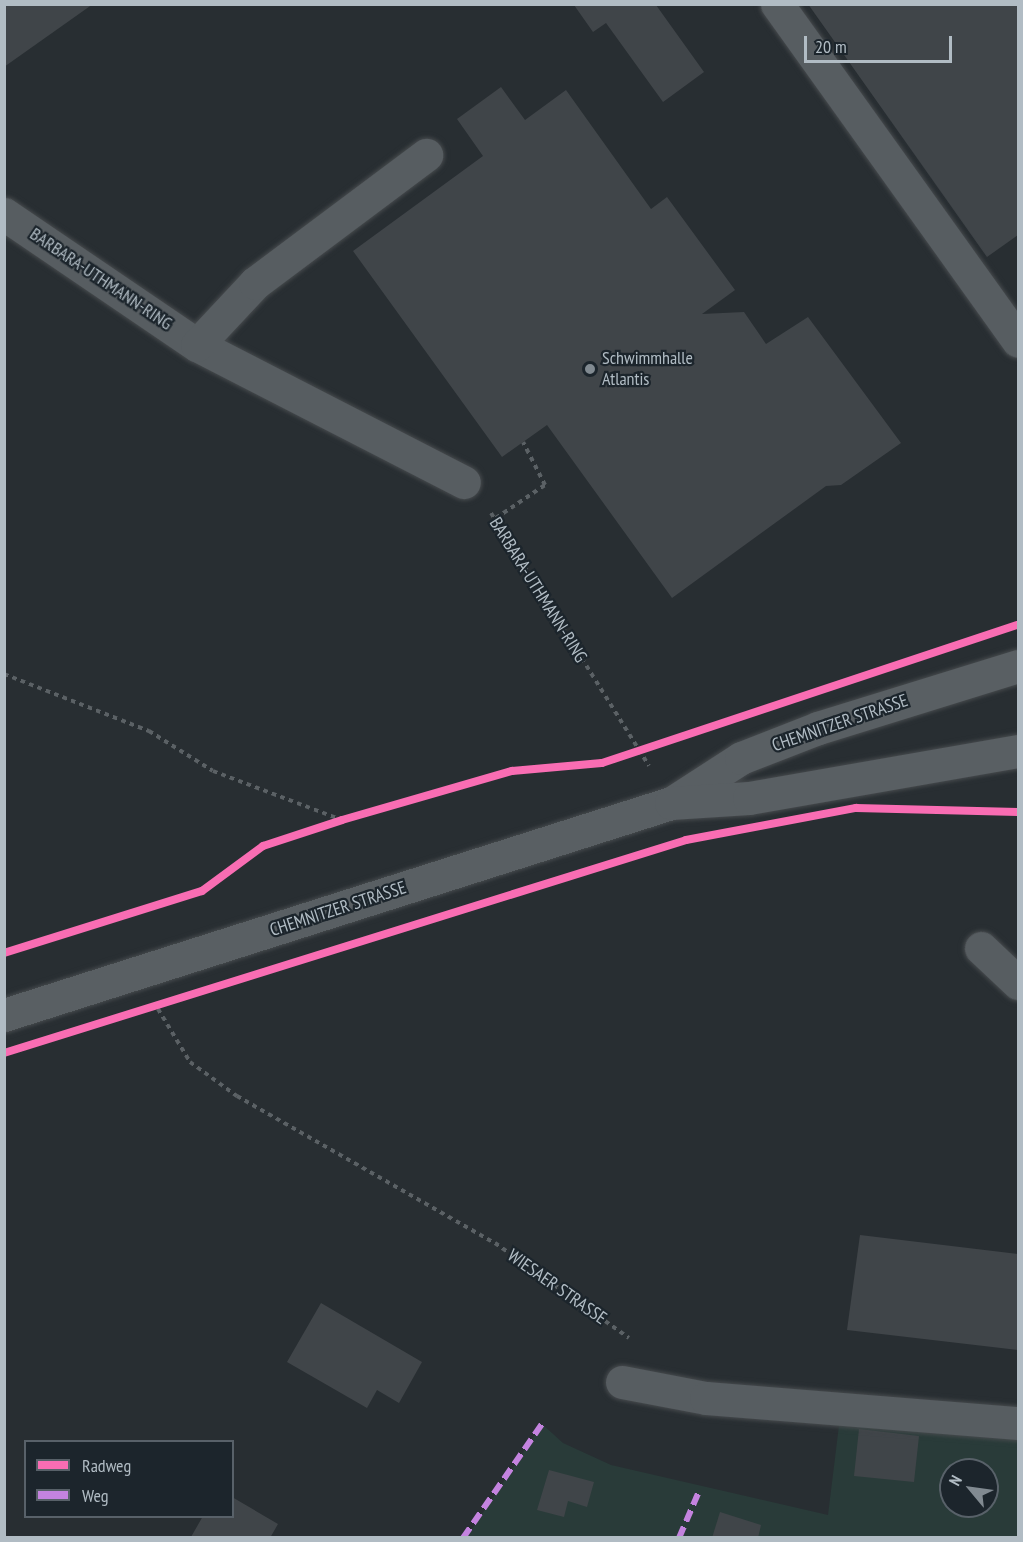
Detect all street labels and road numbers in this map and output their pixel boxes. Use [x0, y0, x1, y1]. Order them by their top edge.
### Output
street label: BARBARA-UTHMANN-RING [26, 223, 176, 335]
street label: BARBARA-UTHMANN-RING [485, 513, 591, 667]
street label: CHEMNITZER STRASSE [769, 690, 911, 756]
street label: CHEMNITZER STRASSE [267, 877, 409, 941]
street label: WIESAER STRASSE [503, 1245, 611, 1329]

